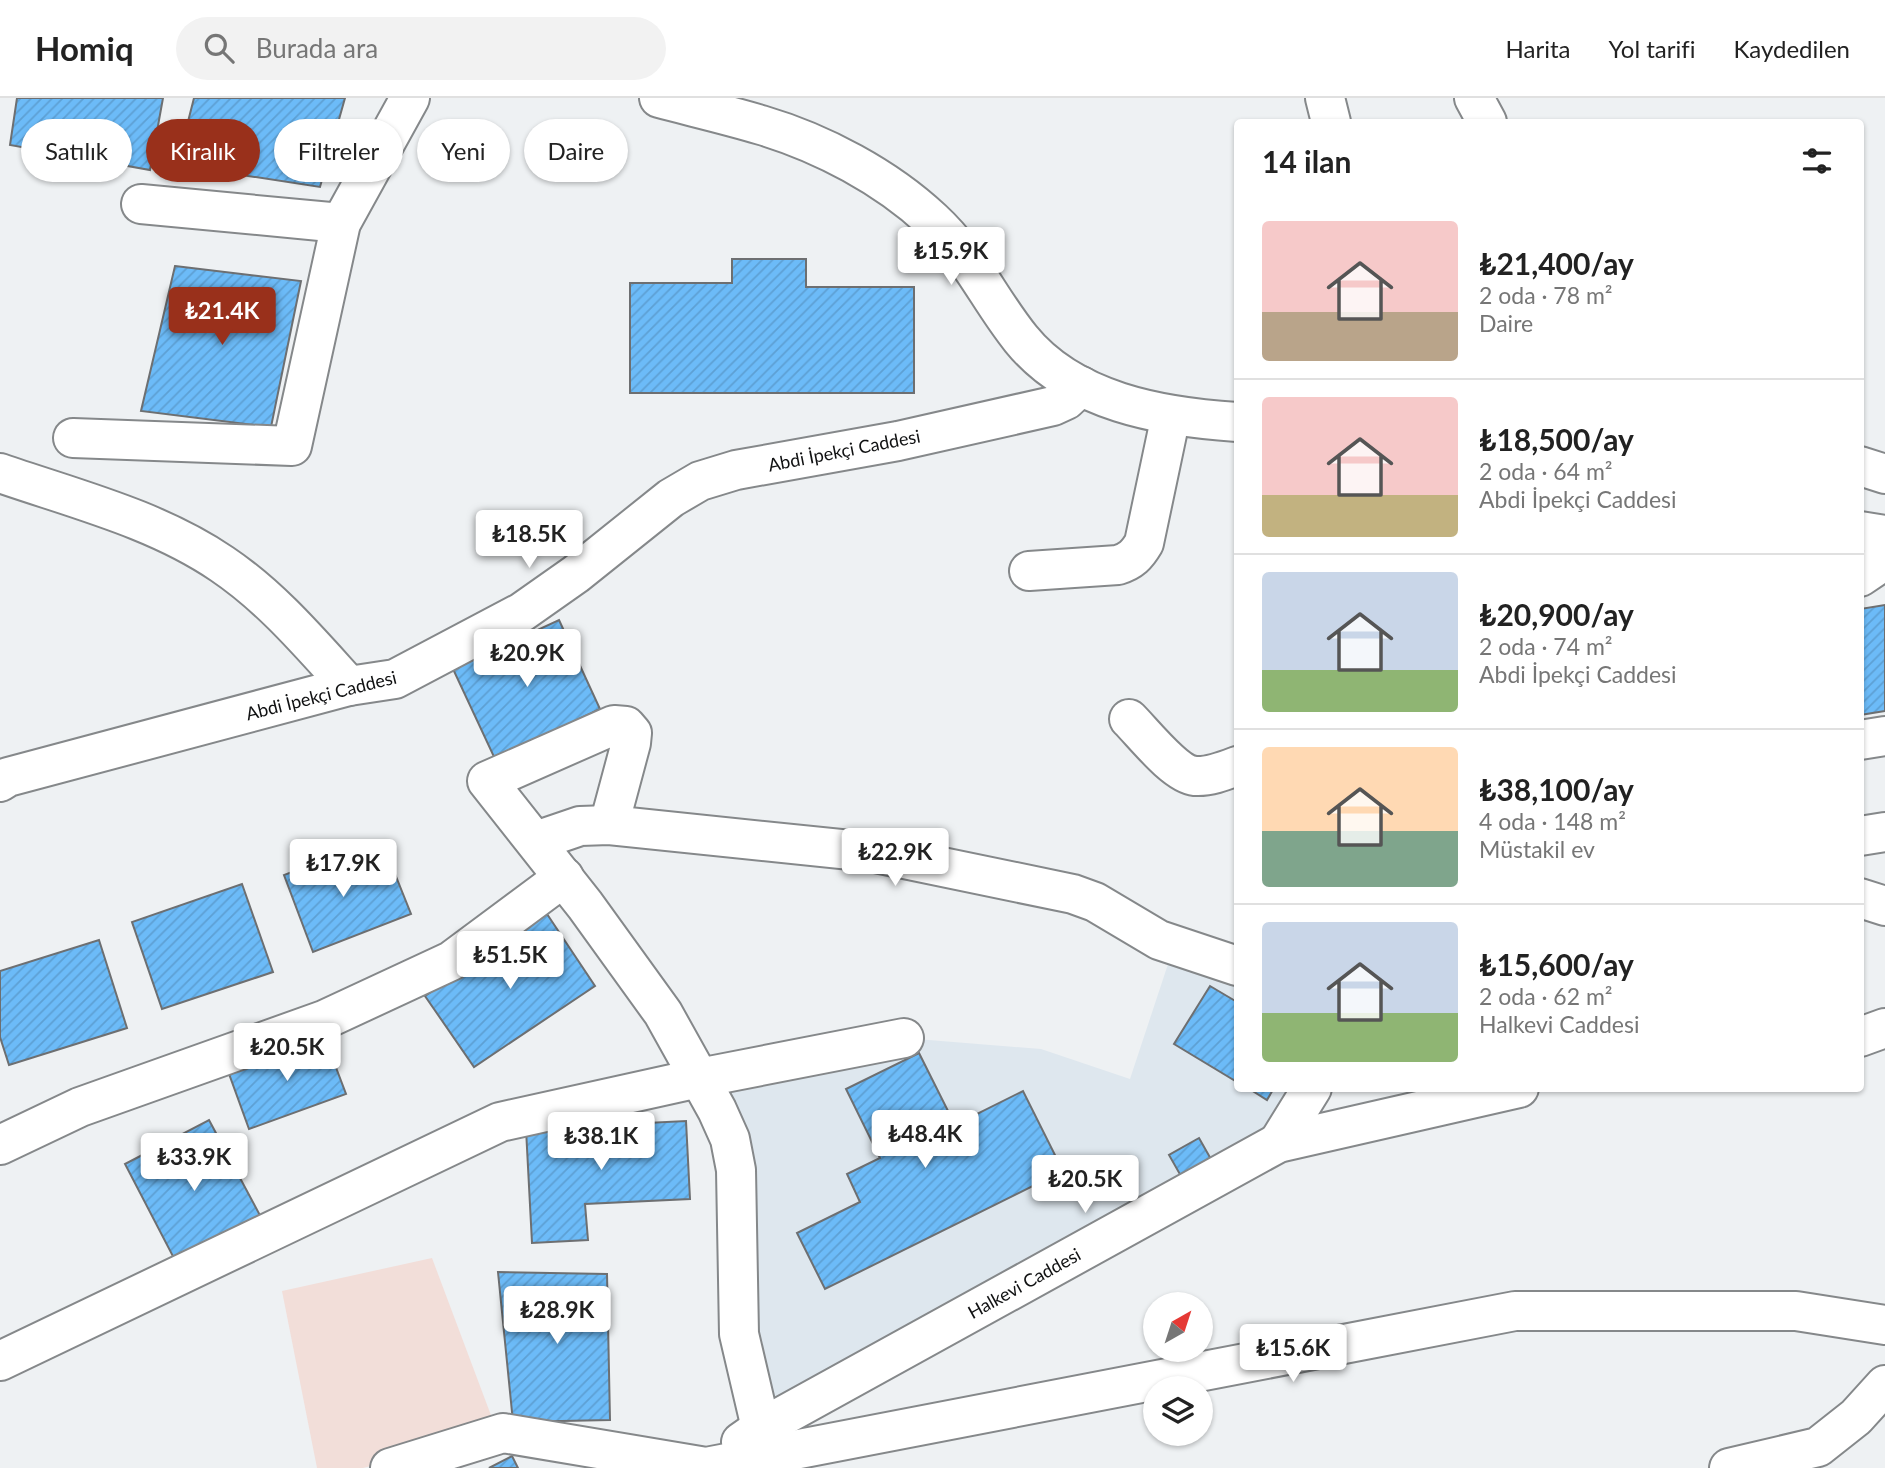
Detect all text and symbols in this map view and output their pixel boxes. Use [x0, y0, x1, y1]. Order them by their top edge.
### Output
search box [176, 17, 666, 80]
text: Homiq [35, 28, 134, 68]
icon: search [200, 29, 238, 67]
text: Burada ara [256, 32, 378, 64]
text: Harita [1506, 34, 1570, 63]
text: Yol tarifi [1608, 34, 1695, 63]
text: Kaydedilen [1733, 34, 1850, 63]
chip: Satılık [21, 119, 132, 182]
chip: Kiralık [146, 119, 260, 182]
chip: Filtreler [274, 119, 403, 182]
chip: Yeni [417, 119, 510, 182]
chip: Daire [524, 119, 628, 182]
icon: filters [1798, 142, 1836, 180]
text: 14 ilan [1262, 143, 1351, 179]
pin: ₺15.9K [894, 228, 1008, 287]
text: ₺15.9K [914, 236, 988, 264]
text: ₺21,400/ay [1479, 245, 1634, 281]
icon: home [1318, 249, 1402, 333]
text: 2 oda · 78 m² [1479, 281, 1613, 309]
pin: ₺21.4K [165, 288, 279, 347]
text: ₺21.4K [185, 296, 259, 324]
text: Daire [1479, 309, 1533, 337]
text: ₺18,500/ay [1479, 421, 1634, 457]
street label: Abdi İpekçi Caddesi [766, 424, 922, 476]
icon: home [1318, 425, 1402, 509]
text: 2 oda · 64 m² [1479, 457, 1613, 485]
text: Abdi İpekçi Caddesi [1479, 485, 1677, 513]
pin: ₺18.5K [472, 510, 586, 570]
text: ₺18.5K [492, 519, 566, 547]
text: ₺20,900/ay [1479, 596, 1634, 632]
icon: home [1318, 600, 1402, 684]
pin: ₺20.9K [470, 630, 584, 689]
text: 2 oda · 74 m² [1479, 632, 1613, 660]
text: ₺20.9K [490, 638, 564, 666]
text: Abdi İpekçi Caddesi [1479, 660, 1677, 688]
street label: Abdi İpekçi Caddesi [243, 666, 399, 724]
text: ₺38,100/ay [1479, 771, 1634, 807]
icon: home [1318, 775, 1402, 859]
text: 4 oda · 148 m² [1479, 807, 1626, 835]
pin: ₺22.9K [838, 828, 952, 888]
text: Müstakil ev [1479, 835, 1595, 863]
text: ₺22.9K [858, 837, 932, 865]
pin: ₺17.9K [286, 840, 400, 899]
text: ₺17.9K [306, 848, 380, 876]
pin: ₺51.5K [453, 932, 567, 991]
text: ₺51.5K [473, 940, 547, 968]
text: ₺15,600/ay [1479, 946, 1634, 982]
icon: home [1318, 950, 1402, 1034]
text: 2 oda · 62 m² [1479, 982, 1613, 1010]
text: Halkevi Caddesi [1479, 1010, 1639, 1038]
pin: ₺20.5K [230, 1024, 344, 1083]
text: ₺20.5K [250, 1032, 324, 1060]
pin: ₺48.4K [868, 1110, 982, 1170]
pin: ₺38.1K [544, 1112, 658, 1172]
text: ₺48.4K [888, 1119, 962, 1147]
text: ₺38.1K [564, 1121, 638, 1149]
pin: ₺33.9K [137, 1134, 251, 1193]
text: ₺33.9K [157, 1142, 231, 1170]
pin: ₺20.5K [1028, 1156, 1142, 1215]
text: ₺20.5K [1048, 1164, 1122, 1192]
street label: Halkevi Caddesi [964, 1243, 1084, 1323]
pin: ₺28.9K [500, 1286, 614, 1346]
north arrow [1143, 1292, 1213, 1362]
map controls [1143, 1292, 1213, 1446]
text: ₺28.9K [520, 1295, 594, 1323]
pin: ₺15.6K [1236, 1324, 1350, 1384]
text: ₺15.6K [1256, 1333, 1330, 1361]
button: layers [1143, 1376, 1213, 1446]

